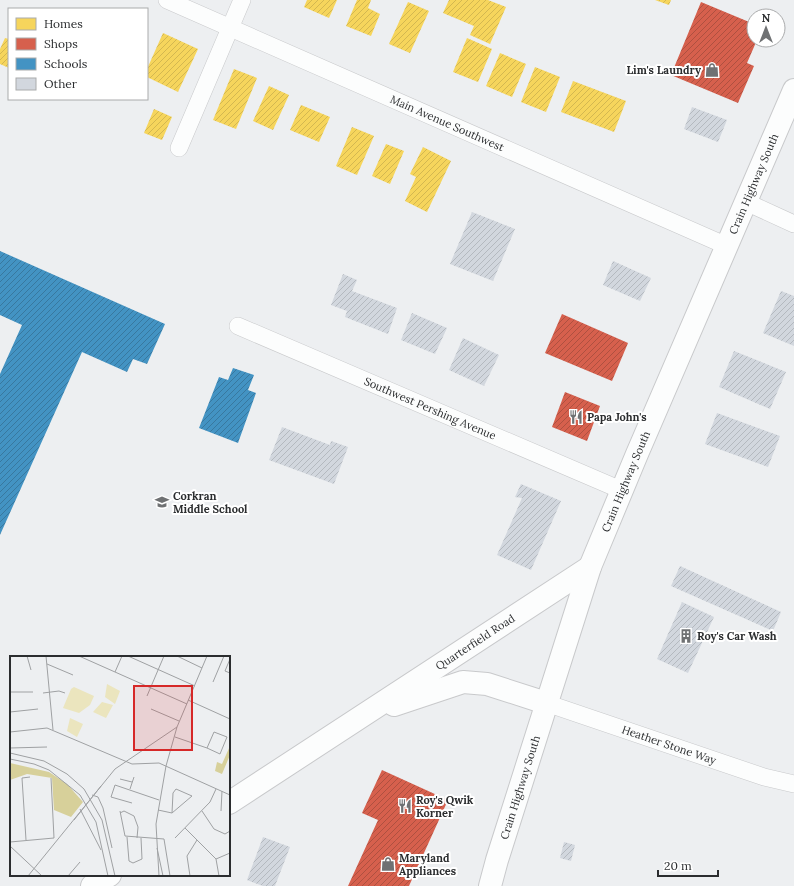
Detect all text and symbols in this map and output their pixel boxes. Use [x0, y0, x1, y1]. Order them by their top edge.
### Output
legend [8, 8, 148, 100]
north arrow [746, 8, 786, 48]
text: N [762, 11, 771, 25]
text: Homes [44, 16, 83, 31]
text: Shops [44, 36, 78, 51]
text: Schools [44, 56, 88, 71]
shop icon: Lim's Laundry [704, 62, 720, 78]
place label: Lim's Laundry [626, 63, 702, 77]
text: Other [44, 76, 78, 91]
street label: Main Avenue Southwest [388, 92, 507, 154]
street label: Crain Highway South [726, 131, 782, 236]
street label: Southwest Pershing Avenue [362, 374, 498, 443]
restaurant icon: Papa John's [568, 409, 584, 425]
place label: Papa John's [587, 410, 647, 424]
street label: Crain Highway South [598, 428, 653, 534]
place label: Corkran Middle School [173, 489, 248, 516]
school or university icon: Corkran Middle School [154, 494, 170, 510]
street label: Quarterfield Road [433, 611, 518, 673]
building icon: Roy's Car Wash [678, 628, 694, 644]
place label: Roy's Car Wash [697, 629, 777, 643]
inset map [10, 656, 230, 876]
street label: Heather Stone Way [620, 722, 718, 767]
street label: Crain Highway South [497, 733, 543, 841]
place label: Roy's Qwik Korner [416, 793, 474, 820]
restaurant icon: Roy's Qwik Korner [397, 798, 413, 814]
place label: Maryland Appliances [399, 851, 456, 878]
scale bar [658, 852, 718, 878]
shop icon: Maryland Appliances [380, 856, 396, 872]
text: 20 m [664, 858, 692, 873]

